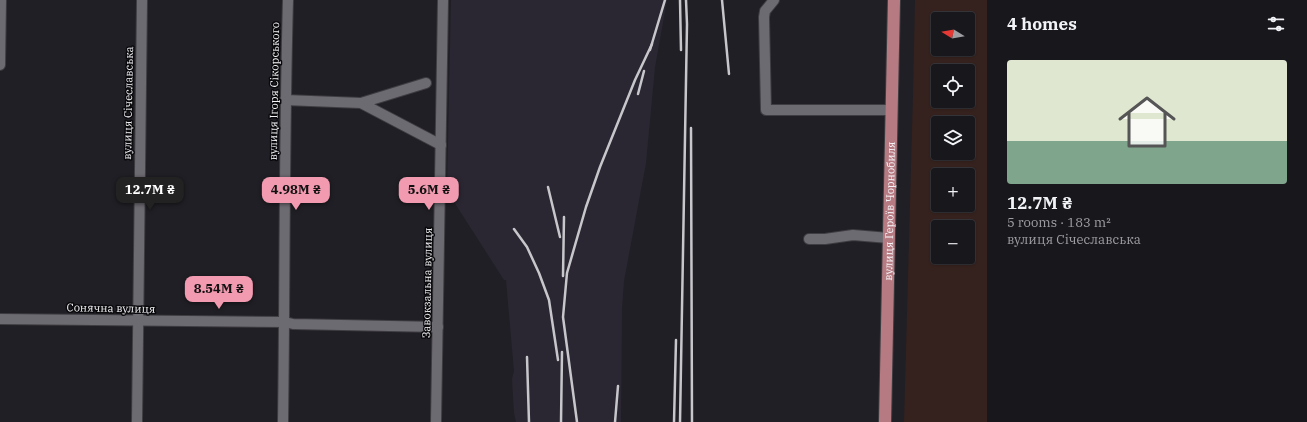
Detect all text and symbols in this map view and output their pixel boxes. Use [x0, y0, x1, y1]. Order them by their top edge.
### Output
north arrow [931, 12, 975, 56]
map controls [931, 12, 975, 264]
text: 4 homes [1007, 13, 1077, 35]
icon: filters [1265, 13, 1287, 35]
street label: вулиця Ігоря Сікорського [266, 22, 282, 160]
street label: вулиця Січеславська [120, 46, 136, 160]
button: locate [931, 64, 975, 108]
icon: home [1111, 86, 1183, 158]
button: layers [931, 116, 975, 160]
street label: вулиця Героїв Чорнобиля [881, 141, 898, 281]
button: + [931, 168, 975, 212]
pin: 12.7M ₴ [113, 177, 187, 211]
pin: 4.98M ₴ [259, 177, 333, 211]
pin: 5.6M ₴ [396, 177, 462, 211]
text: 12.7M ₴ [125, 181, 175, 198]
text: 4.98M ₴ [271, 181, 321, 198]
text: 5.6M ₴ [408, 181, 450, 198]
text: 12.7M ₴ [1007, 192, 1073, 214]
text: 5 rooms · 183 m² [1007, 214, 1111, 231]
button: − [931, 220, 975, 264]
street label: Завокзальна вулиця [419, 228, 435, 338]
text: вулиця Січеславська [1007, 231, 1141, 248]
pin: 8.54M ₴ [182, 276, 256, 310]
text: 8.54M ₴ [194, 280, 244, 297]
street label: Сонячна вулиця [67, 300, 155, 316]

